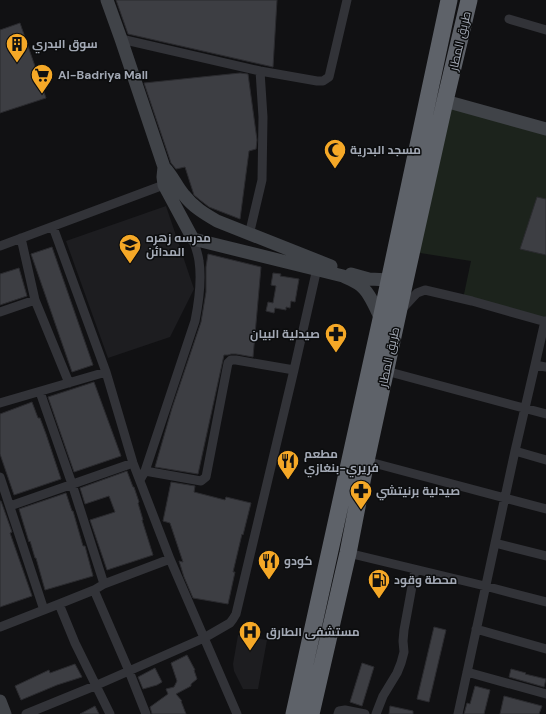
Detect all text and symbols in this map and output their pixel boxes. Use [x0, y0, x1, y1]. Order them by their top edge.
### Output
street label: طريق المطار [445, 9, 475, 73]
building icon: سوق البدري [4, 31, 30, 64]
place label: سوق البدري [32, 36, 98, 54]
supermarket icon: Al-Badriya Mall [29, 62, 55, 95]
place label: Al-Badriya Mall [58, 67, 148, 83]
mosque icon: مسجد البدرية [322, 137, 348, 170]
place label: مسجد البدرية [350, 142, 421, 158]
place label: مدرسه زهره المدائن [146, 230, 211, 260]
school or university icon: مدرسه زهره المدائن [117, 232, 143, 265]
pharmacy icon: صيدلية البيان [323, 321, 349, 354]
street label: طريق المطار [375, 325, 403, 389]
place label: صيدلية البيان [250, 326, 320, 342]
place label: مطعم فريري-بنغازي [304, 446, 379, 478]
restaurant icon: مطعم فريري-بنغازي [275, 448, 301, 481]
pharmacy icon: صيدلية برنيتشي [348, 478, 374, 511]
place label: صيدلية برنيتشي [376, 483, 460, 501]
restaurant icon: كودو [256, 548, 282, 581]
place label: كودو [284, 553, 312, 569]
fuel station icon: محطة وقود [366, 567, 392, 600]
place label: محطة وقود [394, 572, 457, 588]
hospital icon: مستشفى الطارق [237, 619, 263, 652]
place label: مستشفى الطارق [266, 624, 360, 640]

